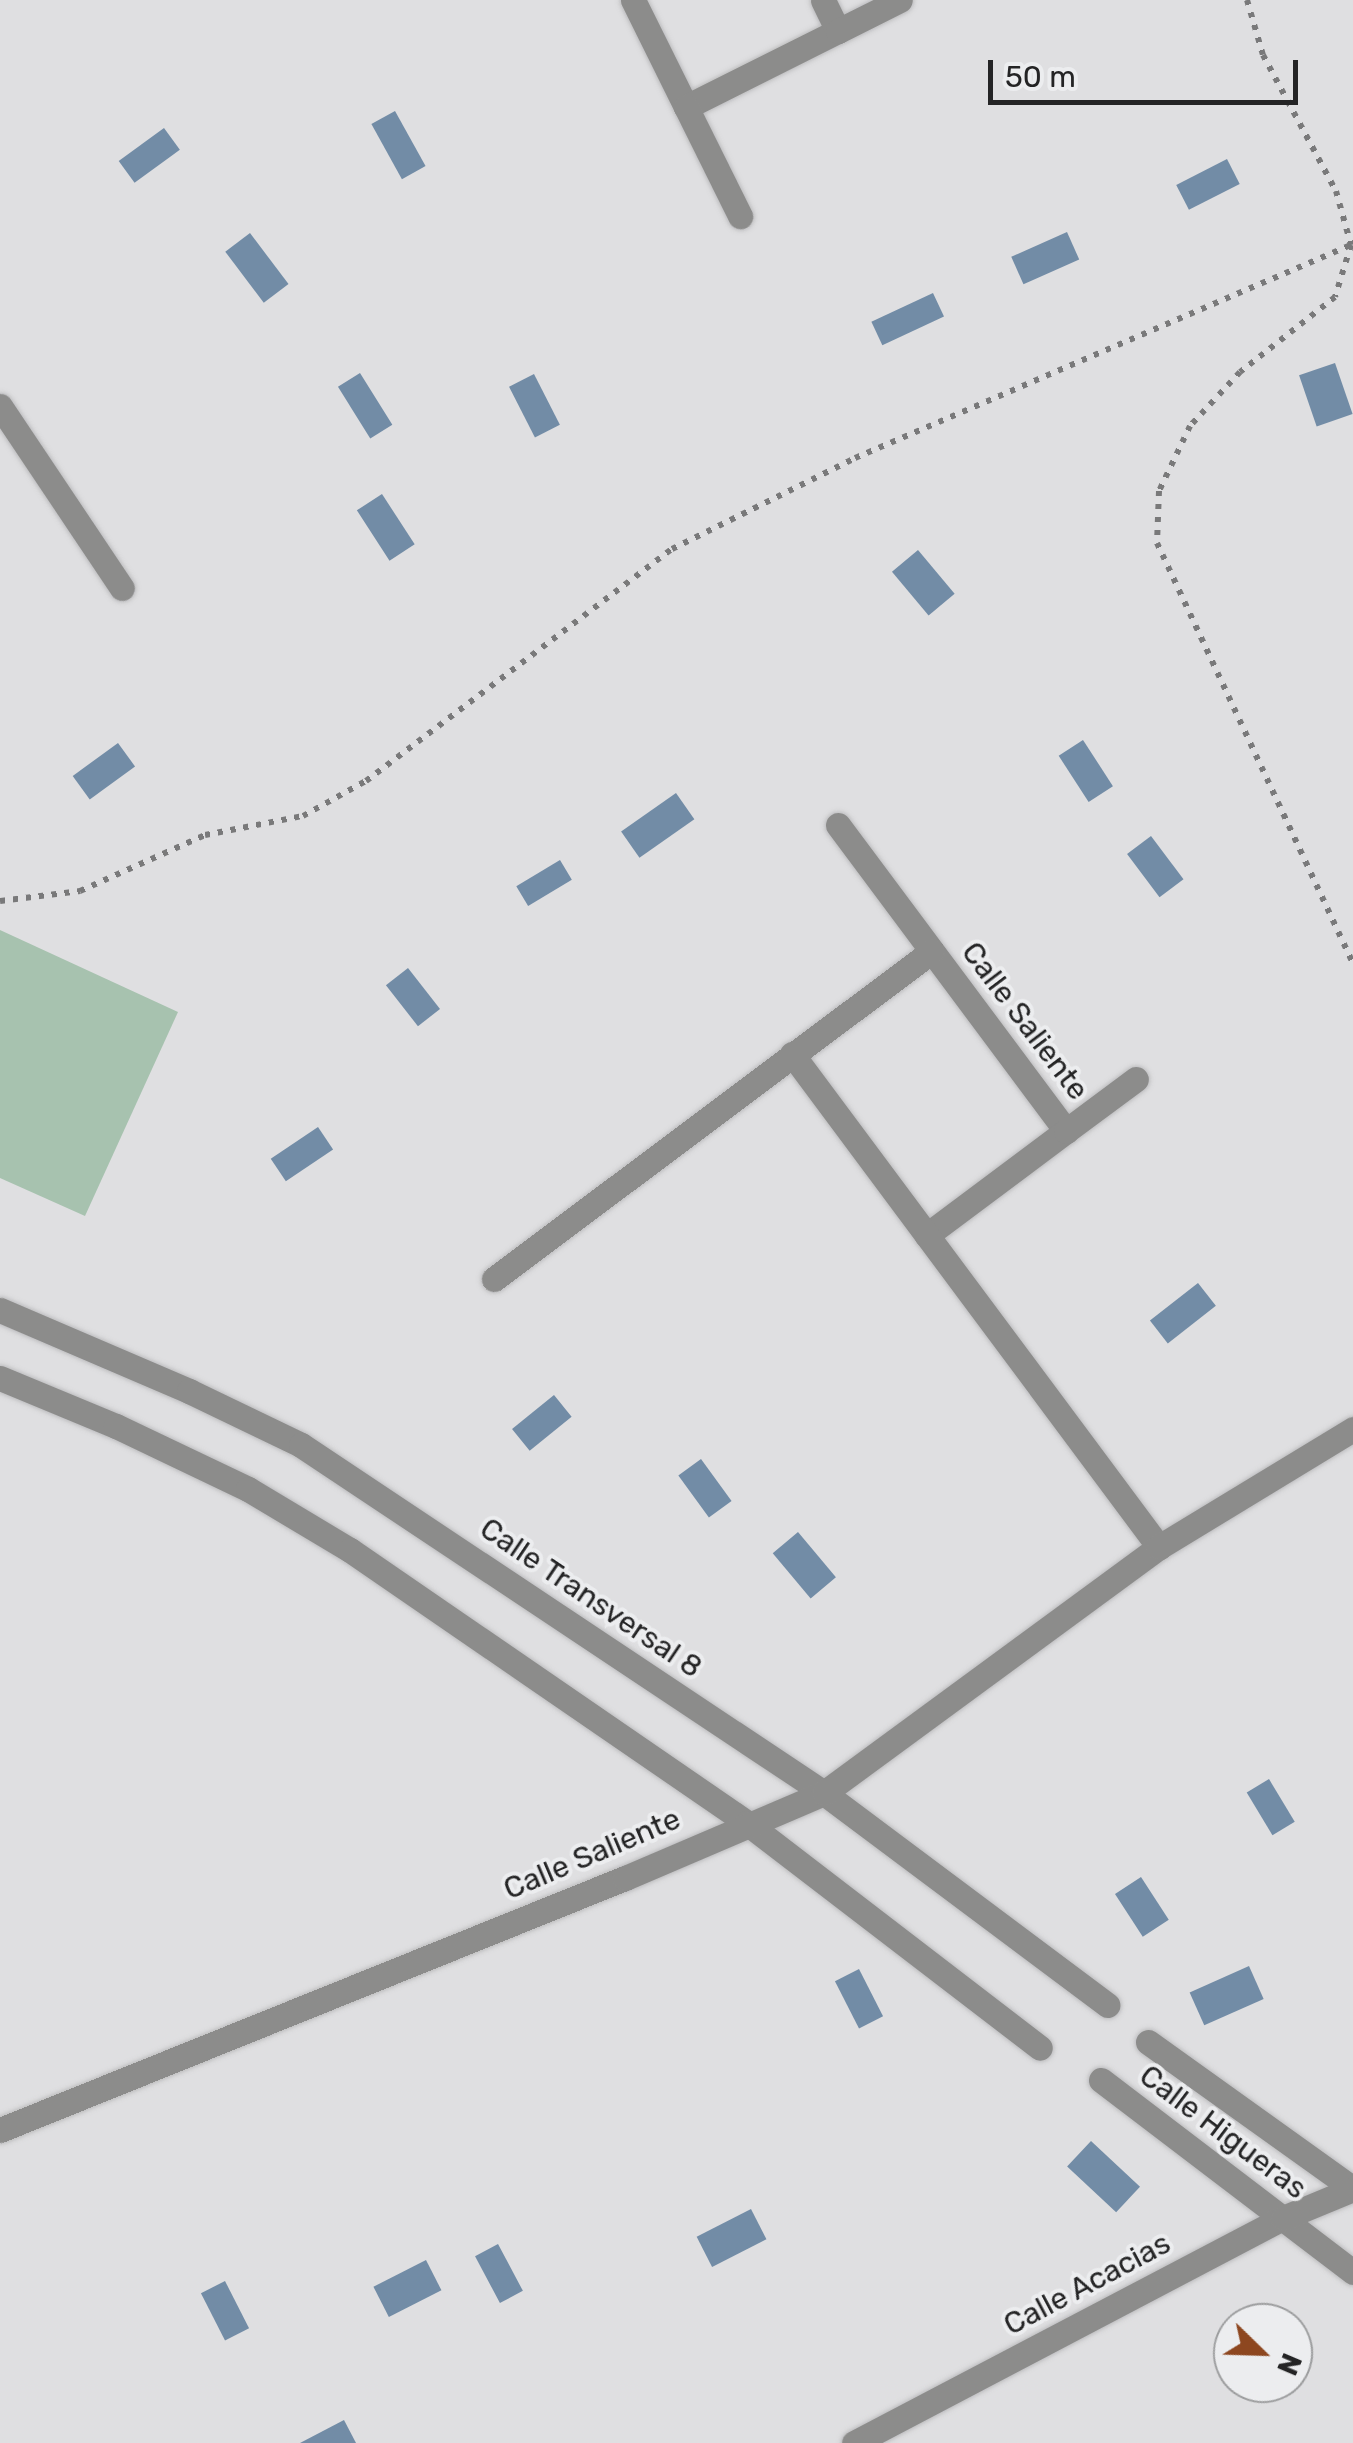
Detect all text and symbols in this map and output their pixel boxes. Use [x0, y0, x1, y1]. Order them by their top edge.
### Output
scale bar [993, 40, 1303, 102]
text: 50 m [1005, 59, 1076, 95]
street label: Calle Saliente [954, 935, 1096, 1107]
street label: Calle Transversal 8 [473, 1510, 709, 1686]
street label: Calle Saliente [498, 1801, 686, 1907]
street label: Calle Higueras [1132, 2058, 1314, 2206]
street label: Calle Acacias [997, 2225, 1177, 2343]
north arrow [1213, 2303, 1313, 2403]
text: N [1270, 2348, 1308, 2380]

